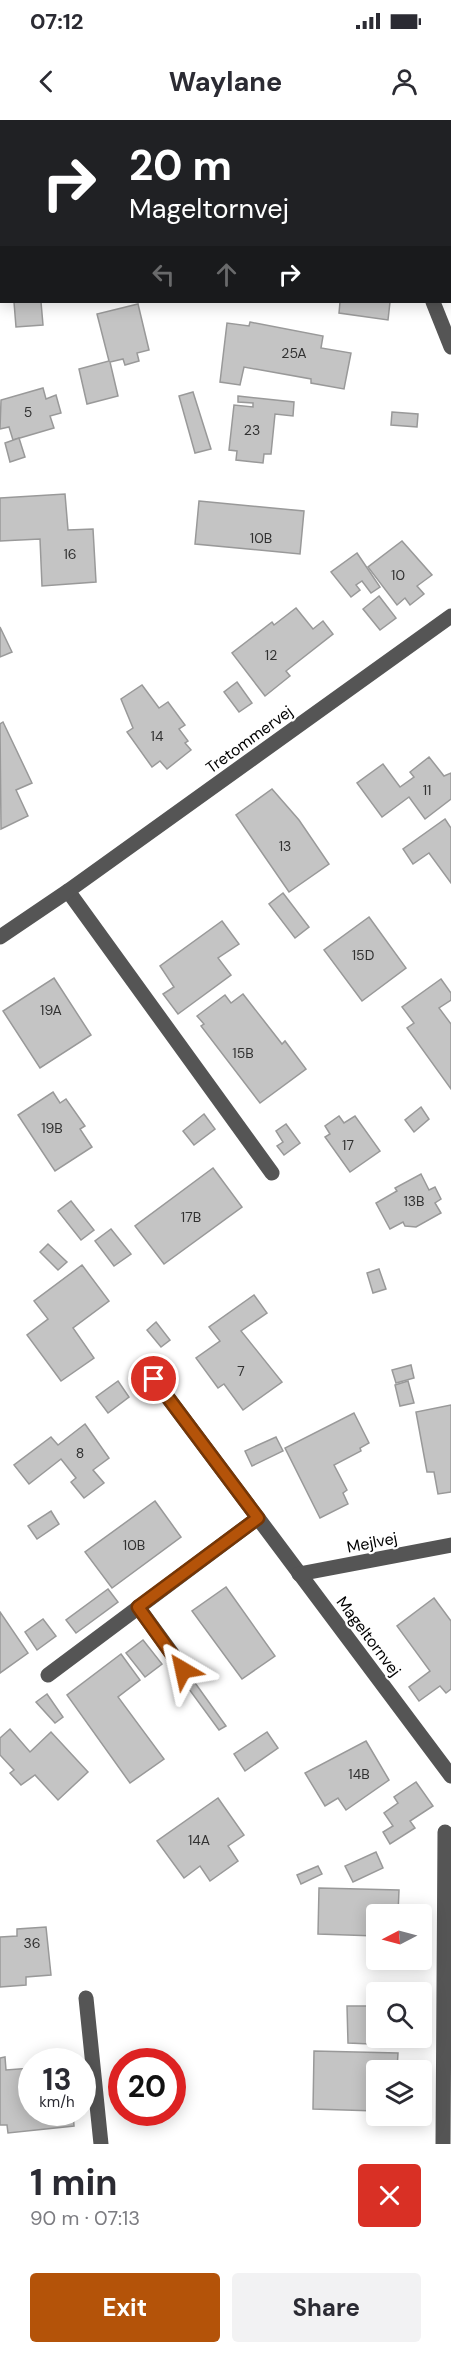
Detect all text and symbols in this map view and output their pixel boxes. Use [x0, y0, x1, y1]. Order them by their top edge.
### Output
text: 07:12 [30, 7, 83, 36]
text: Waylane [169, 64, 282, 99]
icon: back [30, 65, 63, 98]
icon: person [388, 65, 421, 98]
text: 20 m [129, 138, 232, 193]
icon: right [30, 144, 108, 222]
text: Mageltornvej [129, 191, 289, 226]
icon: left [147, 258, 180, 291]
icon: ahead [210, 258, 243, 291]
icon: right [273, 258, 306, 291]
house number: 25A [281, 344, 307, 362]
house number: 5 [24, 403, 32, 421]
house number: 23 [244, 421, 260, 439]
house number: 10B [250, 529, 272, 547]
house number: 16 [63, 545, 77, 563]
house number: 10 [391, 566, 405, 584]
house number: 12 [265, 646, 277, 664]
street label: Tretommervej [202, 701, 297, 778]
house number: 14 [151, 727, 164, 745]
house number: 11 [423, 781, 431, 799]
house number: 13 [279, 837, 291, 855]
house number: 15D [352, 946, 374, 964]
house number: 19A [40, 1001, 62, 1019]
house number: 15B [232, 1044, 254, 1062]
house number: 19B [41, 1119, 63, 1137]
house number: 17 [342, 1136, 354, 1154]
house number: 13B [403, 1192, 425, 1210]
house number: 17B [181, 1208, 201, 1226]
pin [128, 1353, 179, 1404]
icon: arrive [137, 1362, 170, 1395]
house number: 7 [237, 1362, 245, 1380]
house number: 8 [76, 1444, 84, 1462]
street label: Mejlvej [345, 1527, 399, 1558]
house number: 10B [123, 1536, 145, 1554]
street label: Mageltornvej [332, 1592, 406, 1681]
position arrow [151, 1638, 215, 1702]
house number: 14B [348, 1765, 370, 1783]
house number: 14A [188, 1831, 210, 1849]
north arrow [366, 1904, 432, 1970]
map controls [366, 1904, 432, 2126]
house number: 36 [23, 1934, 41, 1952]
button: search [366, 1982, 432, 2048]
speed limit sign: 20 [108, 2048, 186, 2126]
text: 13 [42, 2060, 72, 2099]
button: layers [366, 2060, 432, 2126]
text: km/h [39, 2092, 75, 2112]
text: 1 min [30, 2159, 118, 2206]
button: close [358, 2164, 421, 2227]
text: 90 m · 07:13 [30, 2205, 140, 2231]
button: Exit [30, 2273, 220, 2342]
button: Share [232, 2273, 421, 2342]

